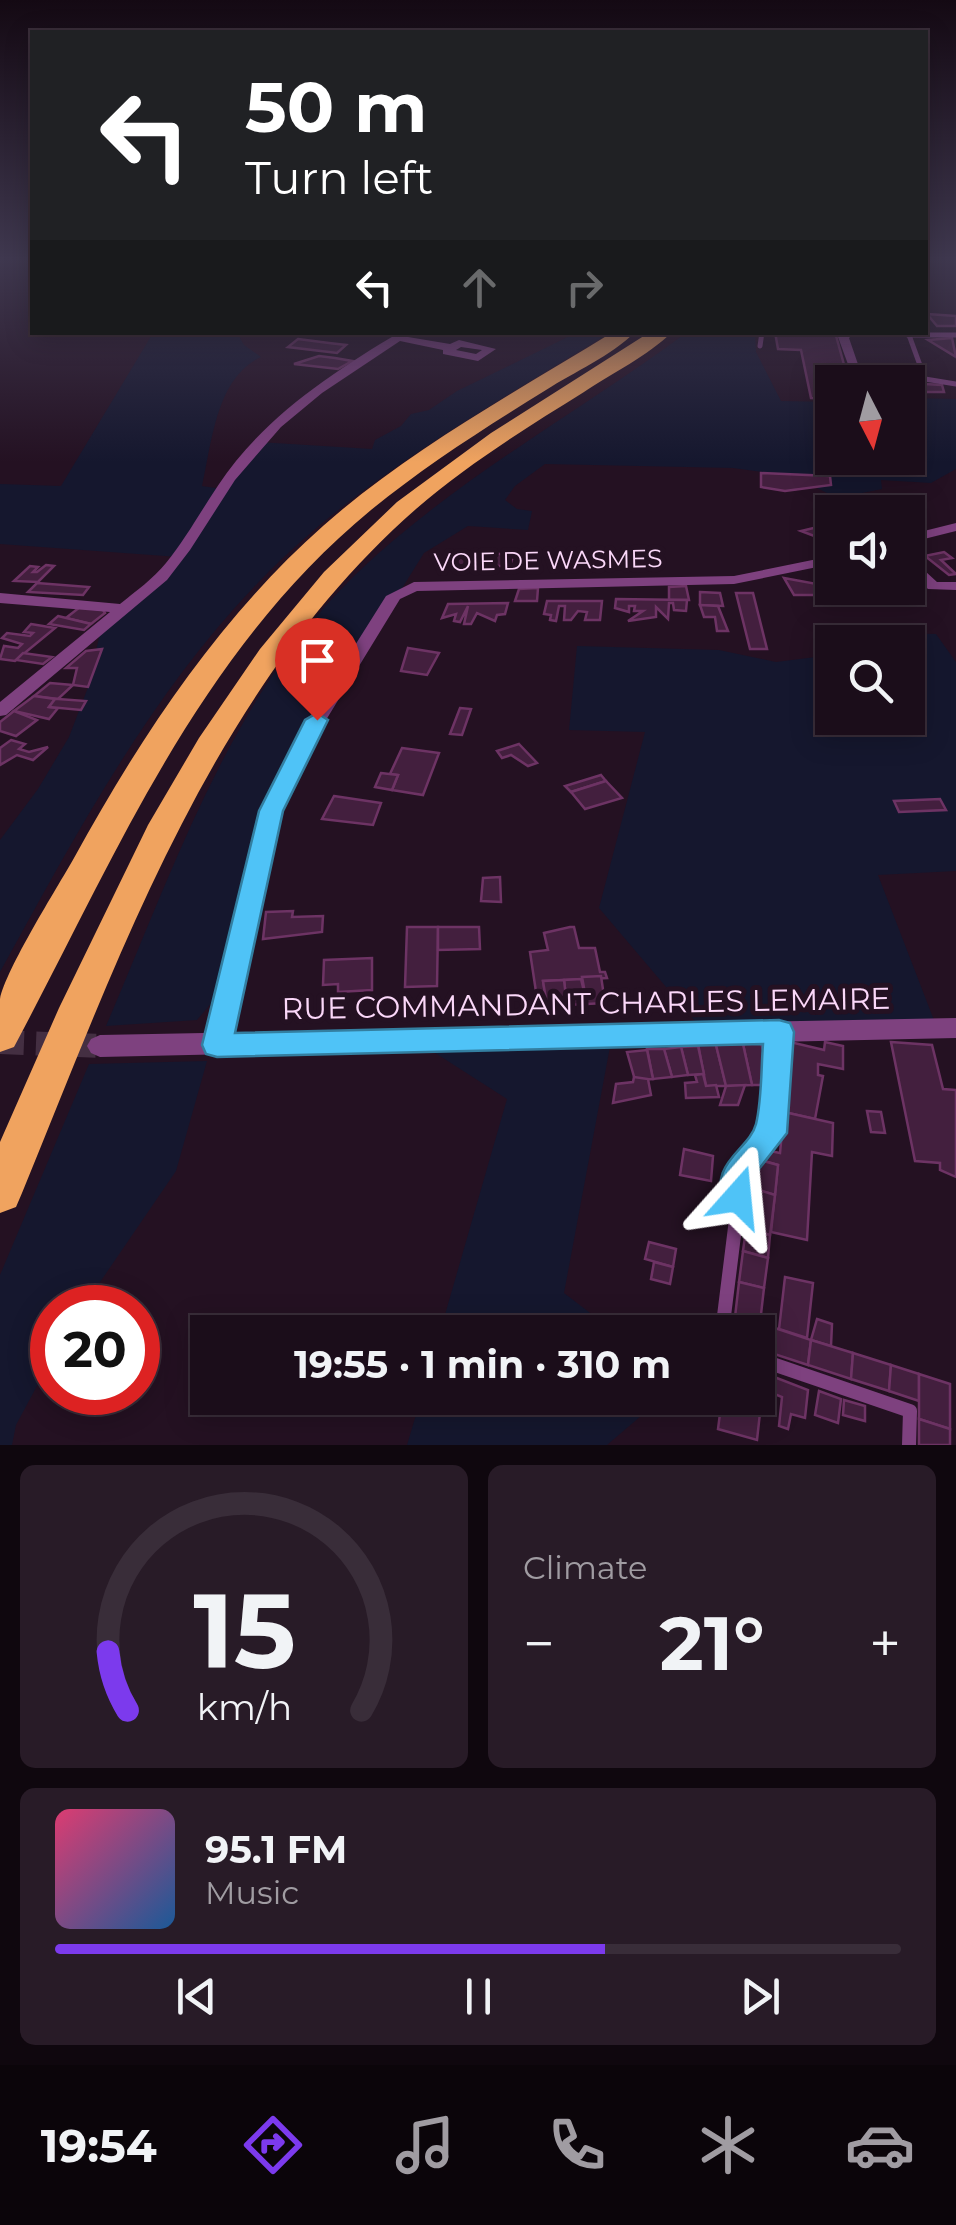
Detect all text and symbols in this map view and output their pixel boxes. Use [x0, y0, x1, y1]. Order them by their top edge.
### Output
text: 50 m [245, 64, 427, 150]
icon: left [80, 70, 210, 200]
text: Turn left [245, 150, 433, 205]
icon: left [347, 260, 402, 315]
icon: ahead [452, 260, 507, 315]
icon: right [557, 260, 612, 315]
north arrow [815, 365, 925, 475]
map controls [815, 365, 925, 735]
button: sound [815, 495, 925, 605]
street label: VOIE DE WASMES [433, 543, 663, 577]
pin [275, 618, 360, 721]
button: search [815, 625, 925, 735]
icon: arrive [290, 633, 345, 688]
street label: RUE COMMANDANT CHARLES LEMAIRE [281, 980, 891, 1027]
position arrow [686, 1145, 790, 1249]
speed limit sign: 20 [30, 1285, 160, 1415]
text: 19:55 · 1 min · 310 m [294, 1341, 671, 1388]
text: Climate [523, 1548, 647, 1587]
text: 15 [193, 1567, 295, 1694]
text: 21° [659, 1597, 765, 1689]
text: − [523, 1610, 555, 1677]
text: + [869, 1610, 901, 1677]
text: km/h [196, 1685, 292, 1729]
text: 95.1 FM [205, 1826, 347, 1873]
text: Music [205, 1873, 299, 1912]
icon: previous [169, 1969, 224, 2024]
icon: pause [451, 1969, 506, 2024]
icon: next [733, 1969, 788, 2024]
icon: directions [238, 2110, 308, 2180]
icon: music [390, 2110, 460, 2180]
icon: phone [542, 2110, 612, 2180]
icon: climate [693, 2110, 763, 2180]
icon: car [845, 2110, 915, 2180]
text: 19:54 [41, 2118, 157, 2173]

